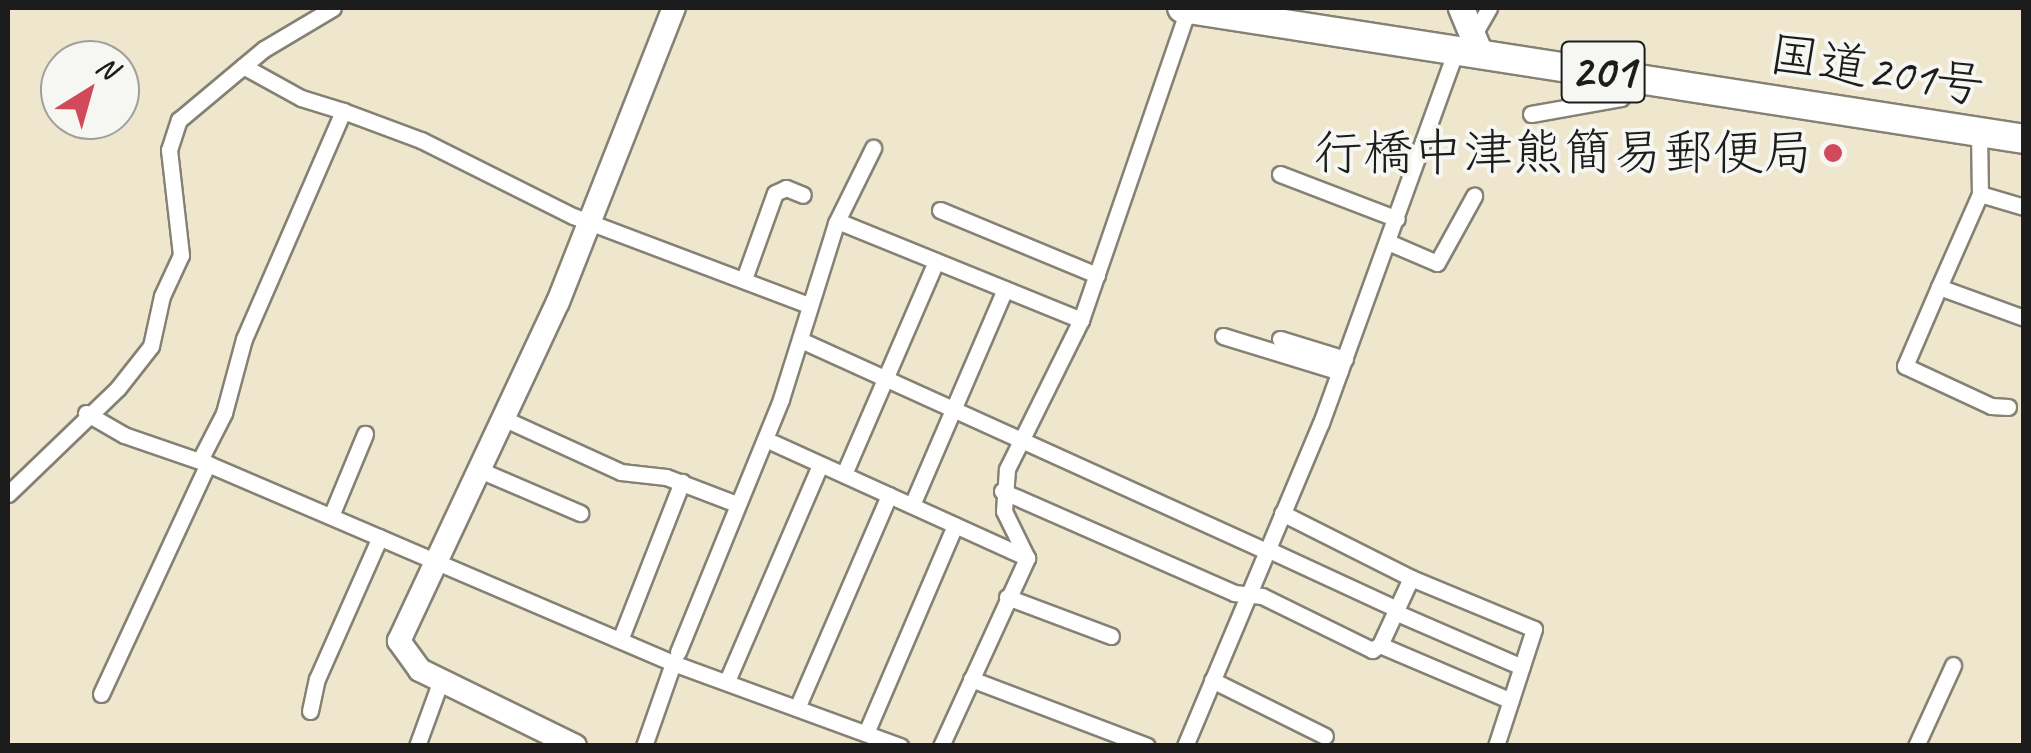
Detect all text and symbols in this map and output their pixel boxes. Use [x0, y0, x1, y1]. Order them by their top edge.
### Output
street label: 国道201号 [1765, 23, 1989, 117]
road number: 201 [1560, 29, 1646, 115]
north arrow [40, 40, 140, 140]
text: N [90, 48, 125, 86]
place label: 行橋中津熊簡易郵便局 [1313, 123, 1813, 183]
marker: 行橋中津熊簡易郵便局 [1822, 142, 1844, 164]

